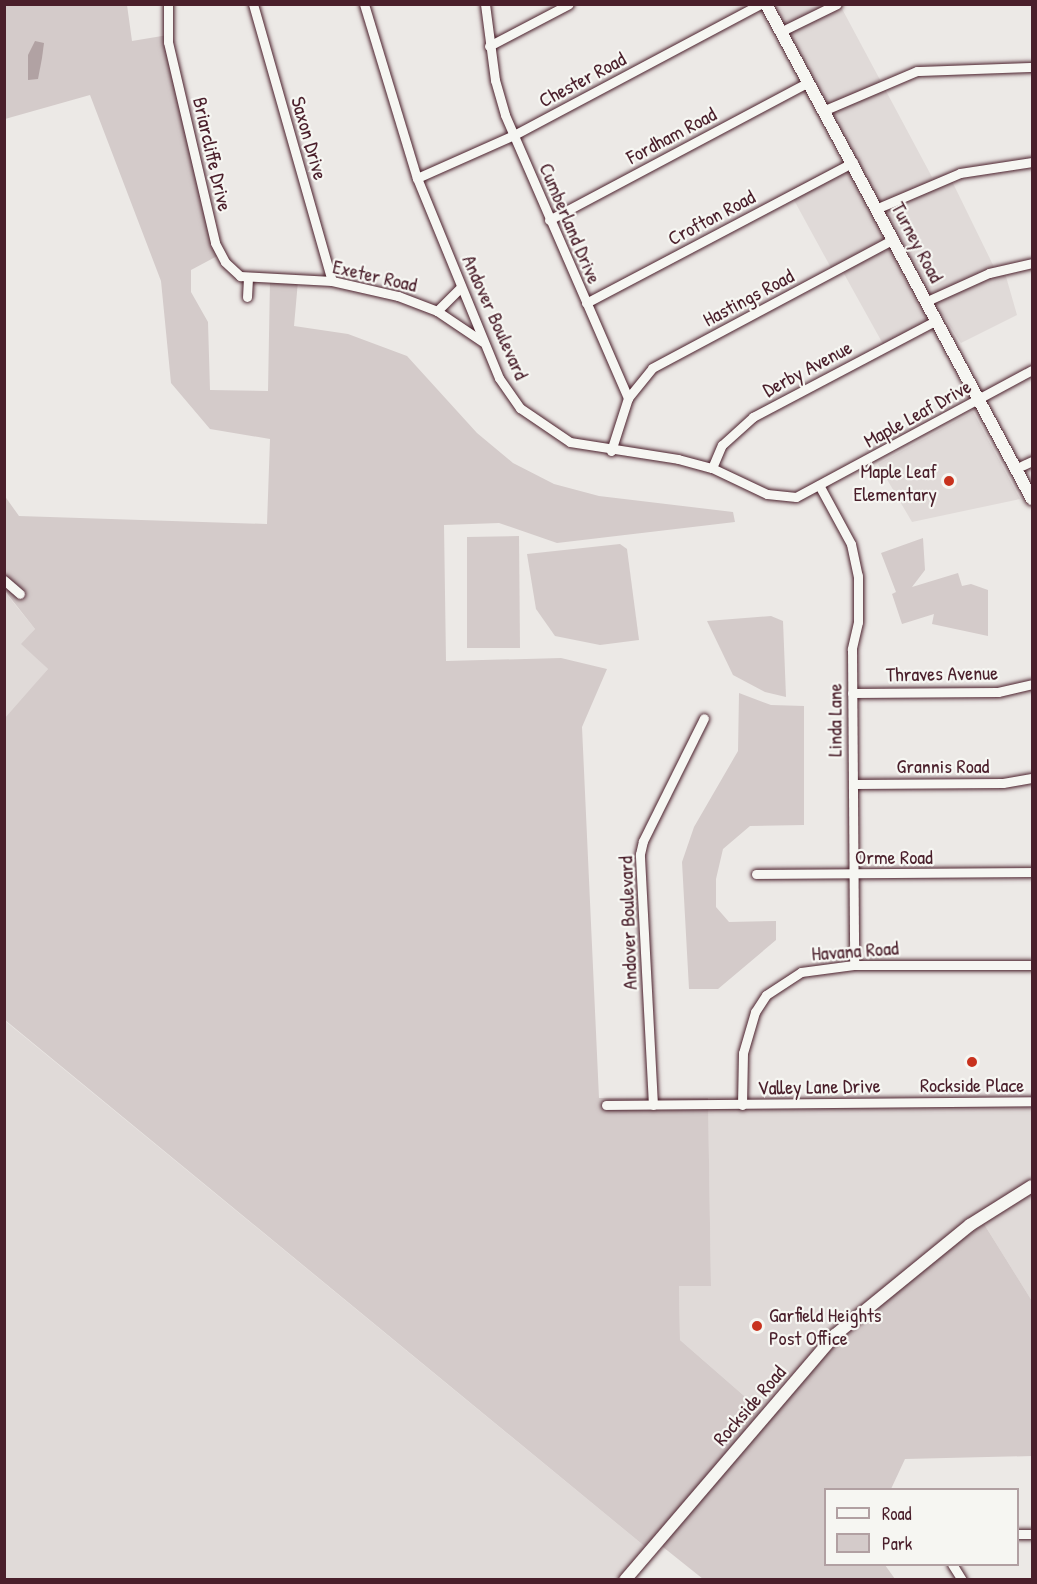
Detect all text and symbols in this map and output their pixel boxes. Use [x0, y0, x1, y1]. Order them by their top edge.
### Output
street label: Chester Road [534, 46, 630, 112]
street label: Saxon Drive [287, 94, 333, 182]
street label: Briarcliffe Drive [188, 95, 238, 213]
street label: Fordham Road [622, 101, 720, 169]
street label: Cumberland Drive [535, 159, 607, 287]
street label: Crofton Road [663, 184, 759, 250]
street label: Turney Road [887, 198, 949, 286]
street label: Andover Boulevard [458, 251, 534, 383]
street label: Exeter Road [331, 254, 419, 296]
street label: Hastings Road [699, 263, 797, 331]
street label: Derby Avenue [758, 335, 856, 401]
street label: Maple Leaf Drive [859, 374, 975, 452]
place label: Maple Leaf Elementary [853, 458, 937, 505]
marker: Maple Leaf Elementary [942, 474, 956, 488]
street label: Thraves Avenue [886, 660, 998, 686]
street label: Linda Lane [822, 683, 846, 757]
street label: Grannis Road [897, 753, 989, 777]
street label: Orme Road [855, 844, 933, 868]
street label: Andover Boulevard [613, 856, 641, 990]
street label: Havana Road [811, 935, 899, 965]
marker: Rockside Place [965, 1055, 979, 1069]
place label: Rockside Place [920, 1072, 1024, 1096]
street label: Valley Lane Drive [757, 1073, 881, 1099]
place label: Garfield Heights Post Office [769, 1302, 881, 1349]
marker: Garfield Heights Post Office [750, 1319, 764, 1333]
street label: Rockside Road [708, 1360, 790, 1450]
legend [824, 1488, 1019, 1566]
text: Road [882, 1501, 912, 1526]
text: Park [882, 1531, 912, 1556]

